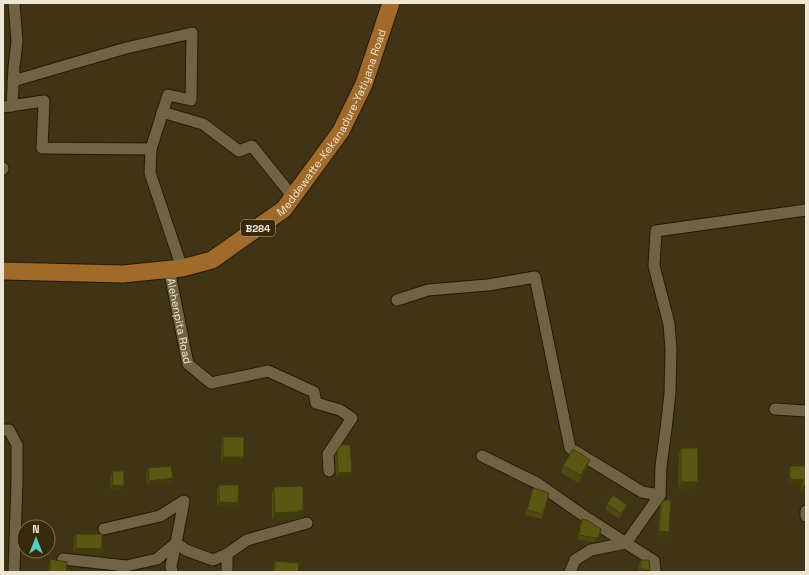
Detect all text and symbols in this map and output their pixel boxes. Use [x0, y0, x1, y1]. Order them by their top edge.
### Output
street label: Meddewatte-Kekanadure-Yatiyana Road [274, 27, 389, 219]
road number: B284 [241, 220, 275, 236]
street label: Alehenpita Road [164, 277, 195, 365]
north arrow [16, 519, 56, 559]
text: N [32, 522, 40, 536]

